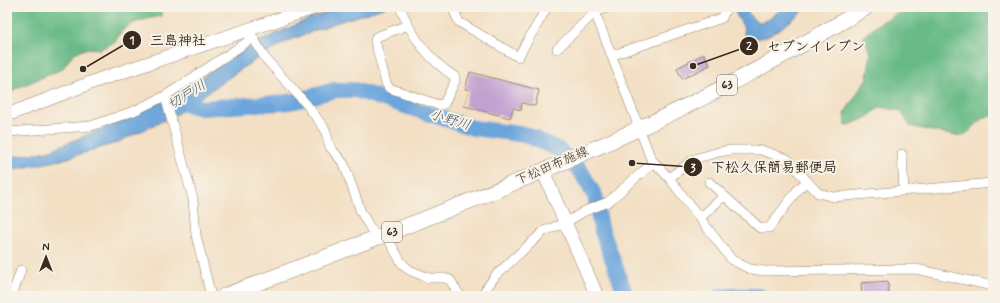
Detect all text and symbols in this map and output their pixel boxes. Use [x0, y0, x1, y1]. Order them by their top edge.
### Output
callout: 三島神社 [122, 27, 214, 53]
text: 三島神社 [150, 32, 206, 50]
text: 1 [129, 33, 135, 49]
callout: セブンイレブン [739, 33, 873, 59]
text: セブンイレブン [767, 38, 865, 56]
text: 2 [746, 39, 752, 55]
road number: 63 [717, 75, 737, 95]
water label: 切戸川 [164, 76, 210, 114]
water label: 小野川 [427, 105, 473, 135]
street label: 下松田布施線 [513, 143, 592, 189]
callout: 下松久保簡易郵便局 [683, 154, 845, 180]
text: 下松久保簡易郵便局 [711, 159, 837, 177]
text: 3 [690, 161, 696, 177]
road number: 63 [382, 222, 402, 242]
north arrow [26, 237, 66, 277]
text: N [42, 241, 50, 255]

